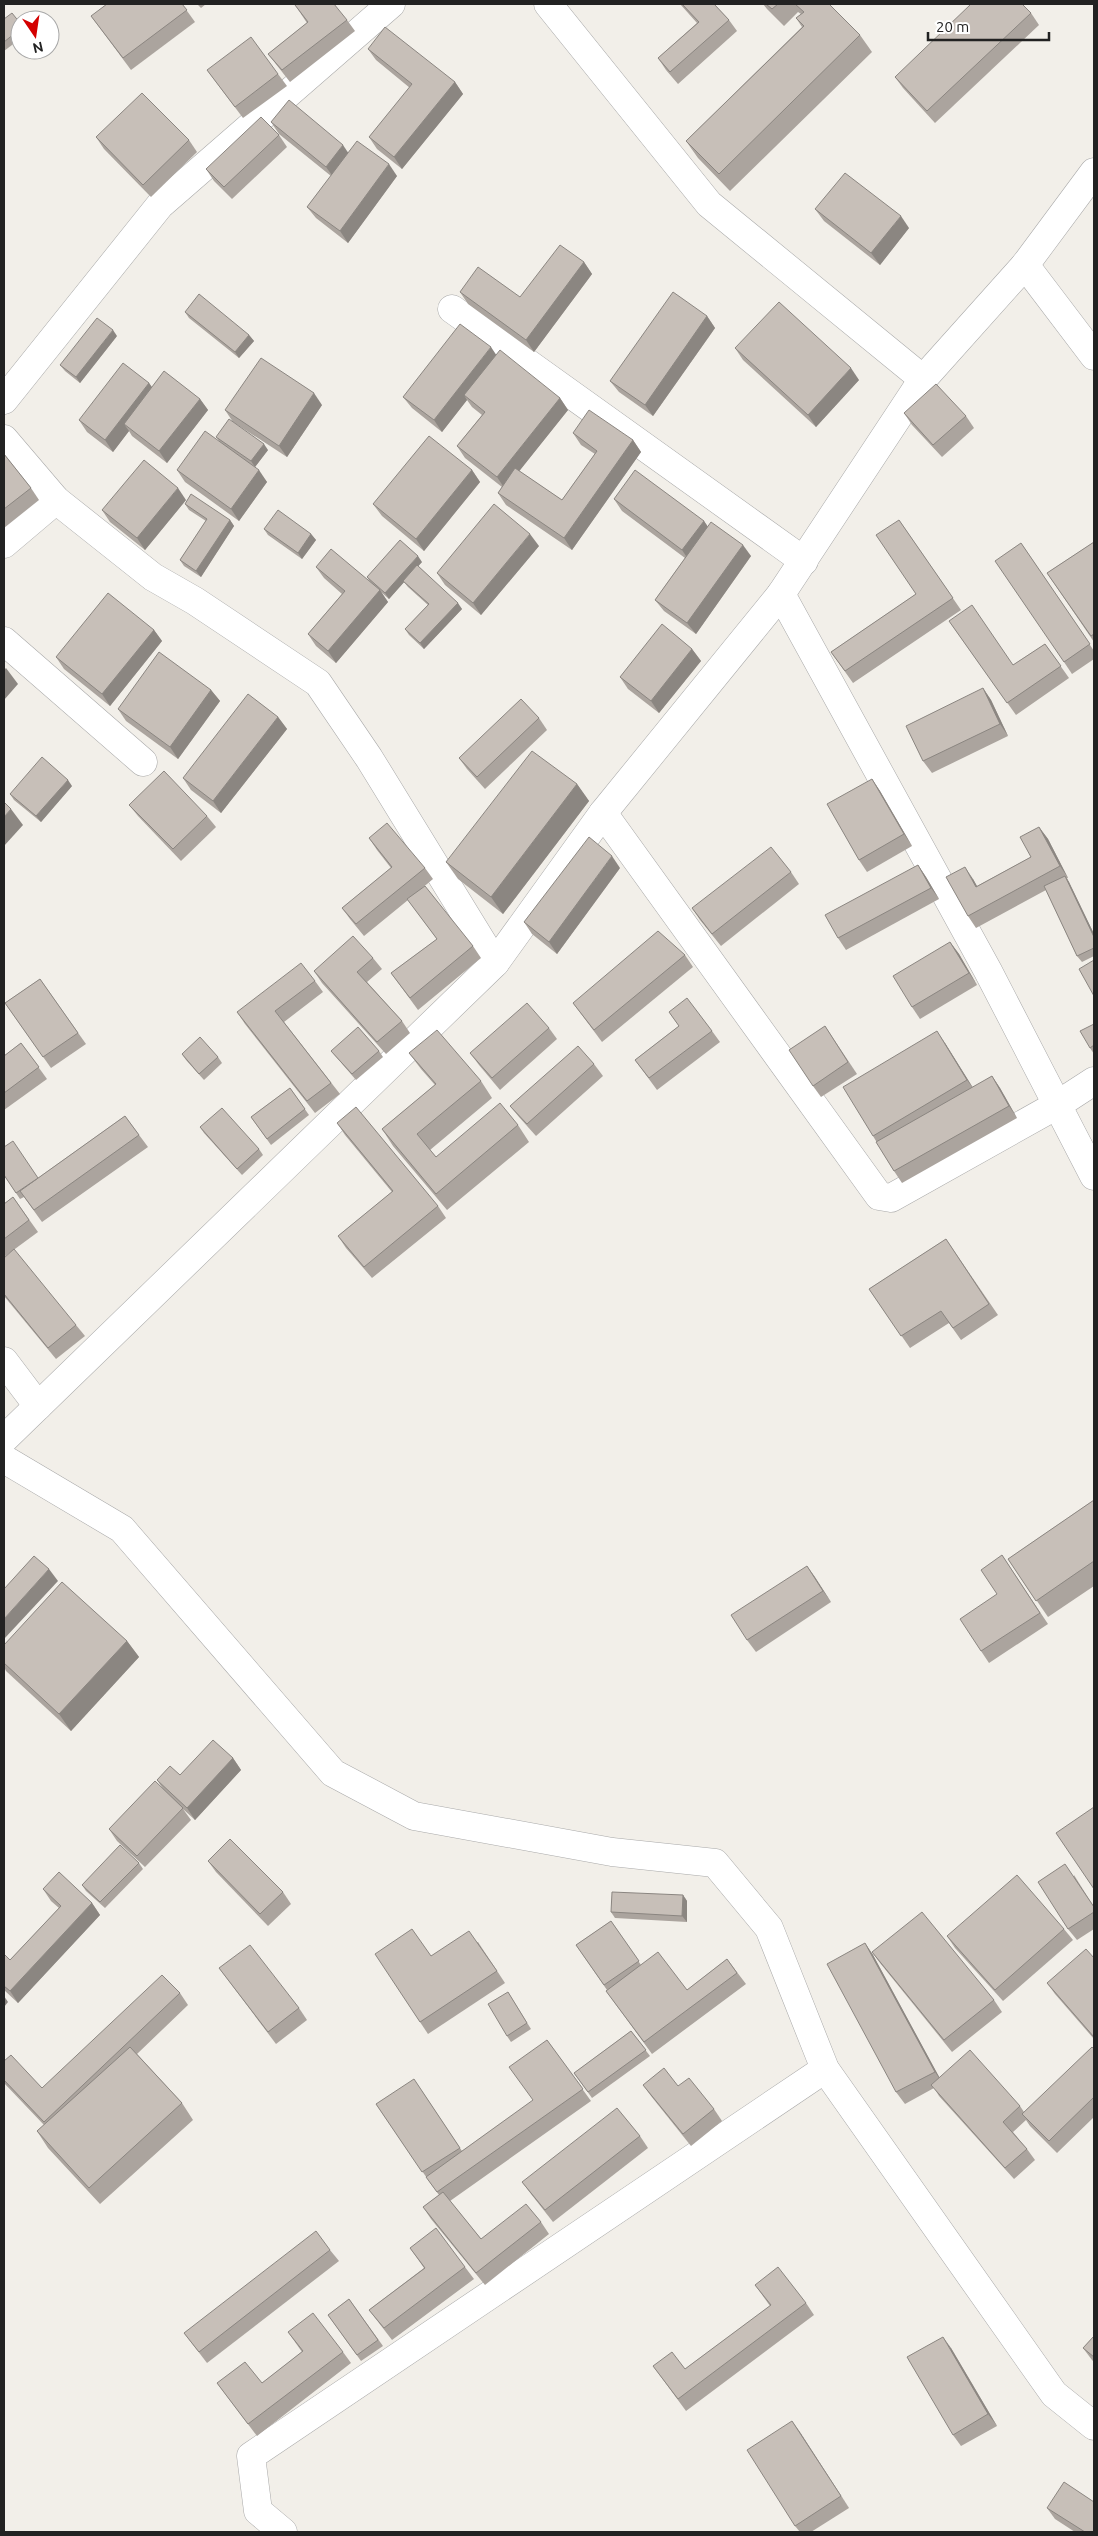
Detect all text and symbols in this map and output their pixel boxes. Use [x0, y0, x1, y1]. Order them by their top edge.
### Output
north arrow [10, 10, 60, 60]
scale bar [928, 10, 1049, 42]
text: 20 m [936, 18, 969, 35]
text: N [31, 39, 45, 57]

